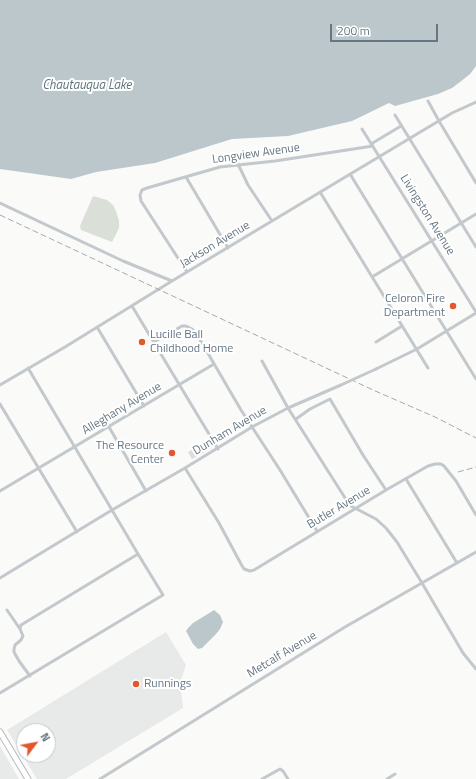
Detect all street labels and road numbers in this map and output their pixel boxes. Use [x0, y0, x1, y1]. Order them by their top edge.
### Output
street label: Longview Avenue [211, 141, 301, 167]
street label: Livingston Avenue [396, 172, 458, 258]
street label: Jackson Avenue [177, 218, 253, 272]
street label: Alleghany Avenue [80, 380, 164, 438]
street label: Dunham Avenue [191, 403, 269, 459]
street label: Butler Avenue [305, 484, 373, 532]
street label: Metcalf Avenue [245, 629, 319, 681]

